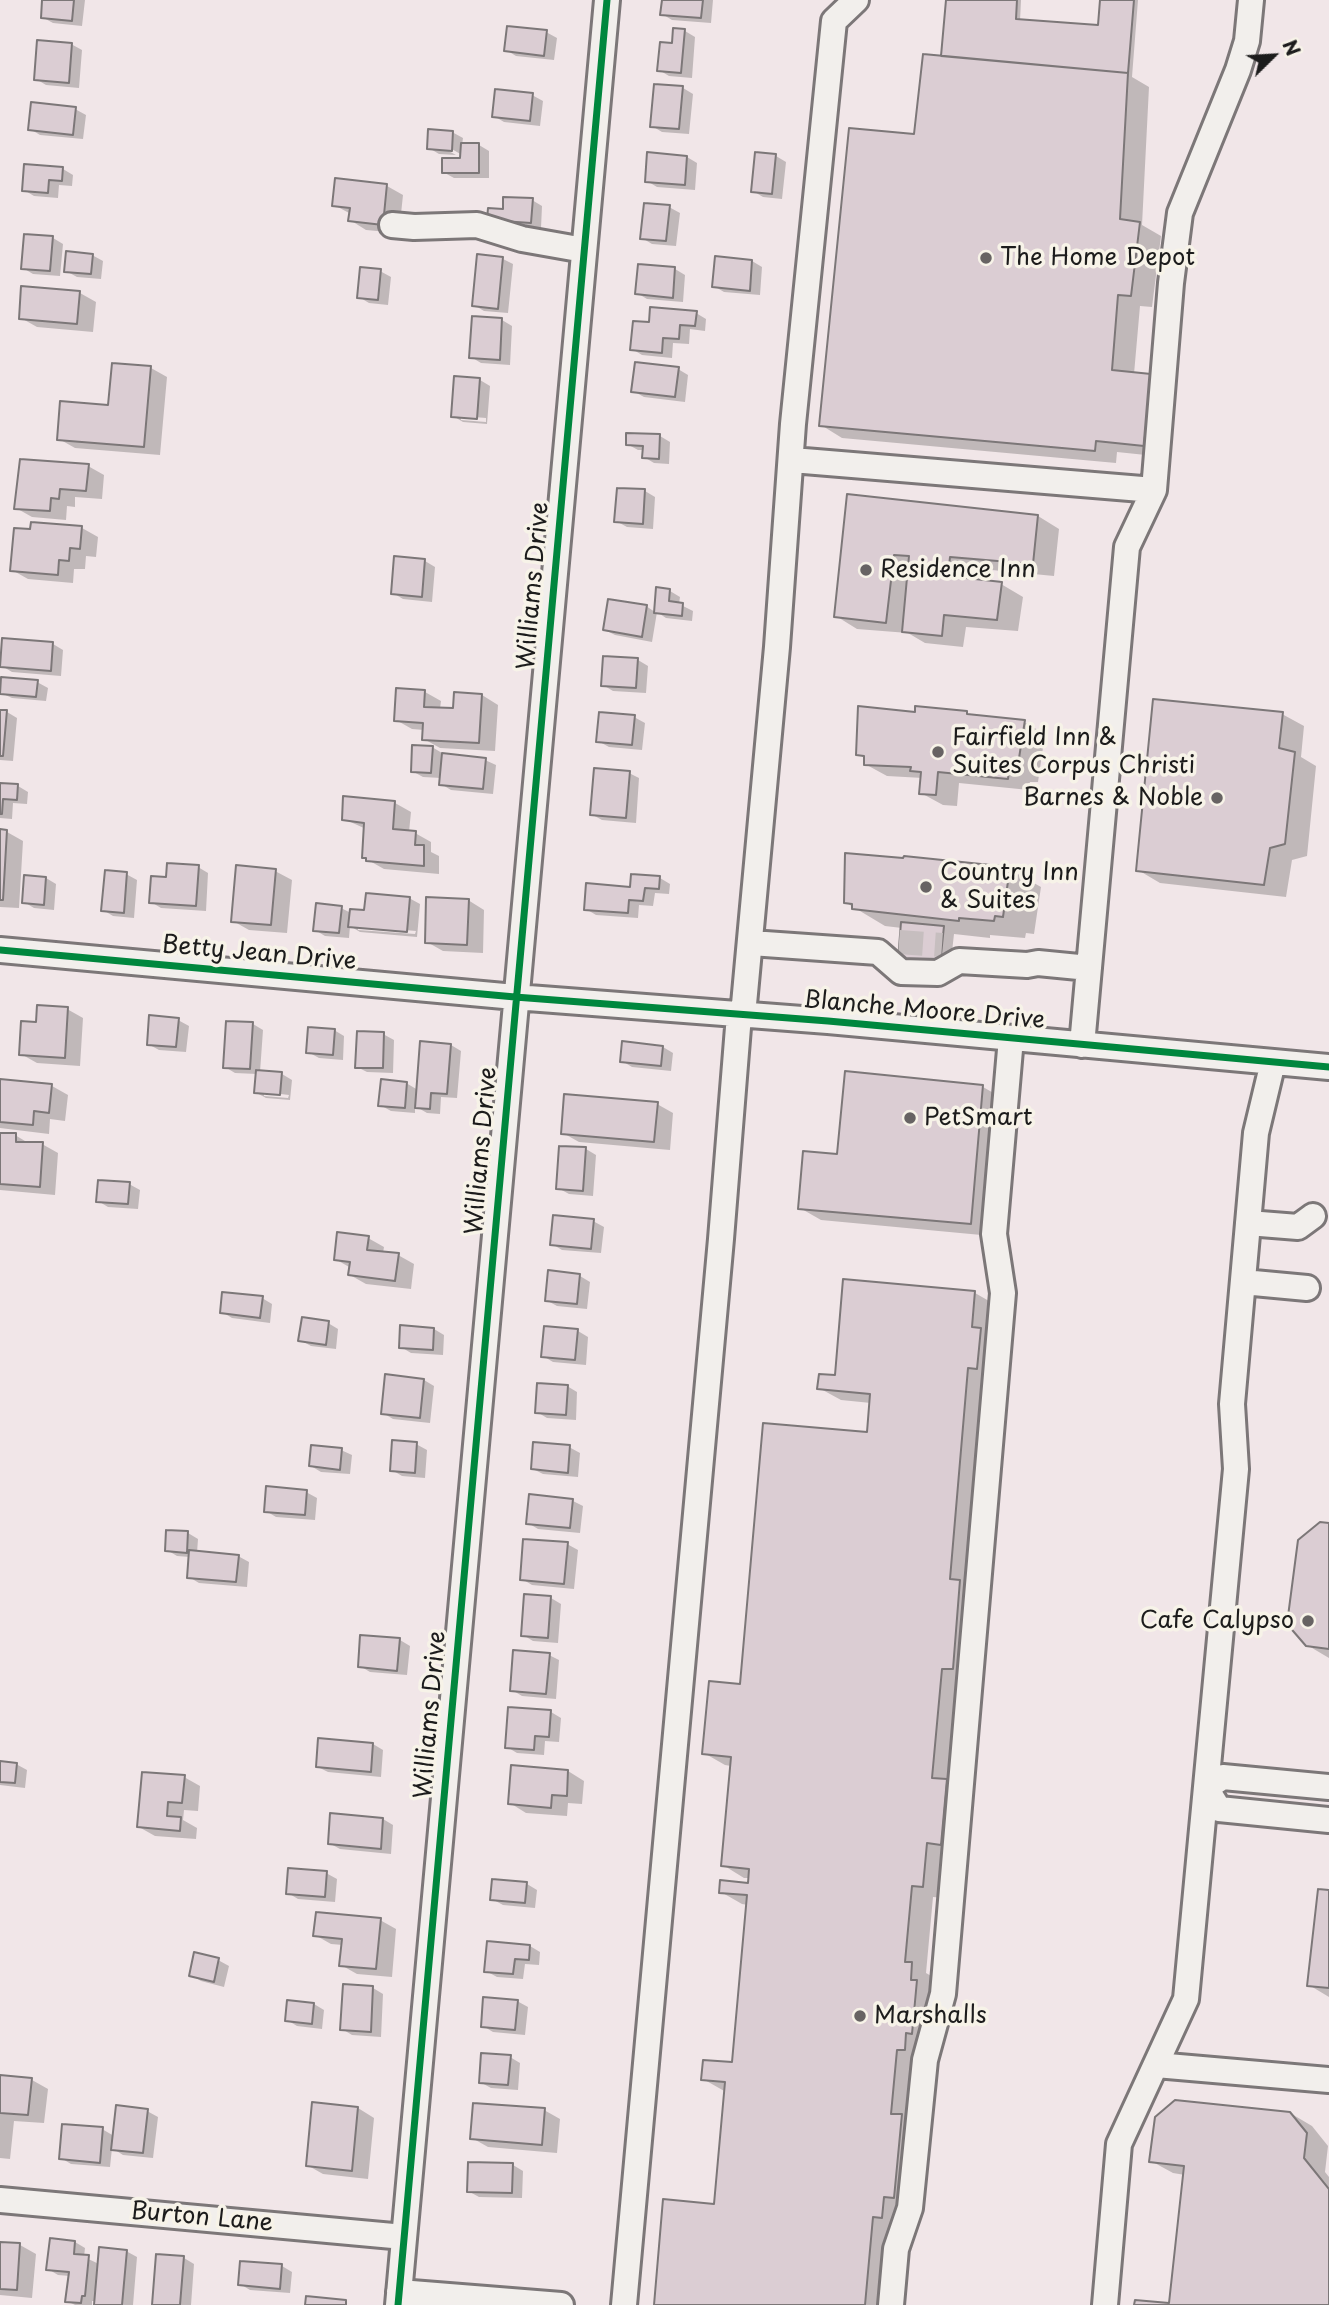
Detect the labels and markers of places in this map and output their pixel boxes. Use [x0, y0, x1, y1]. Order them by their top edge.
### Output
place label: The Home Depot [1000, 244, 1195, 272]
marker: The Home Depot [978, 250, 994, 266]
place label: Residence Inn [880, 556, 1036, 584]
marker: Residence Inn [858, 562, 874, 578]
place label: Fairfield Inn & Suites Corpus Christi [952, 724, 1195, 780]
marker: Fairfield Inn & Suites Corpus Christi [930, 744, 946, 760]
place label: Barnes & Noble [1023, 784, 1203, 812]
marker: Barnes & Noble [1209, 790, 1225, 806]
place label: Country Inn & Suites [940, 859, 1079, 915]
marker: Country Inn & Suites [918, 879, 934, 895]
place label: PetSmart [924, 1104, 1033, 1132]
marker: PetSmart [902, 1110, 918, 1126]
place label: Cafe Calypso [1140, 1607, 1294, 1635]
marker: Cafe Calypso [1300, 1613, 1316, 1629]
place label: Marshalls [874, 2002, 987, 2030]
marker: Marshalls [852, 2008, 868, 2024]

